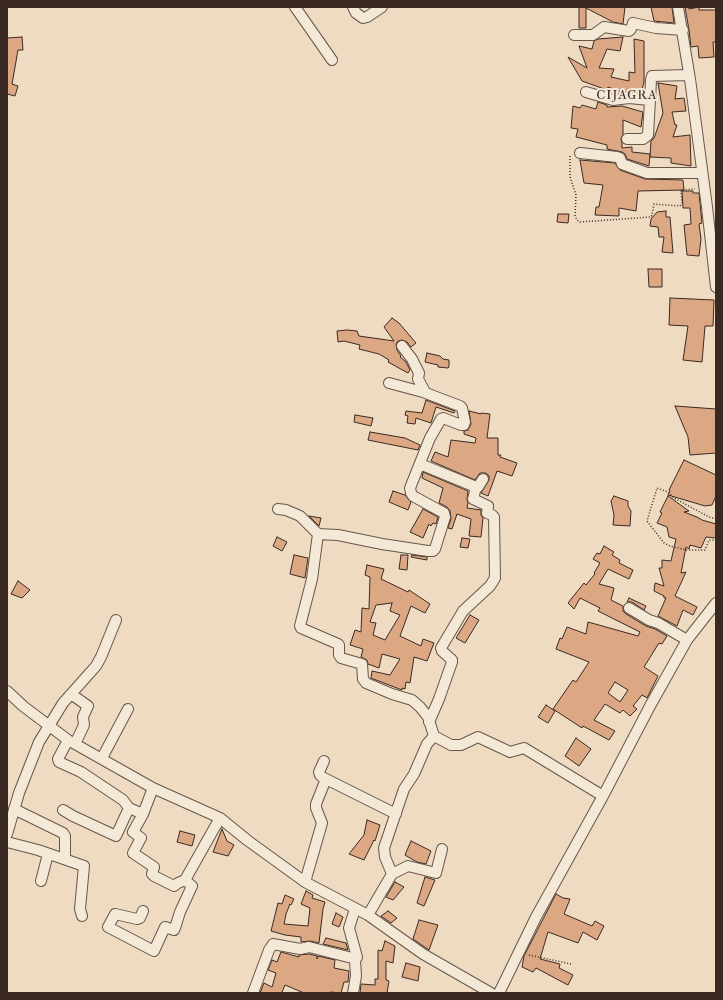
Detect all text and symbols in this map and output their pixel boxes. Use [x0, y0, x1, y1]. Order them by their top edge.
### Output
district label: CIJAGRA [597, 88, 657, 104]

